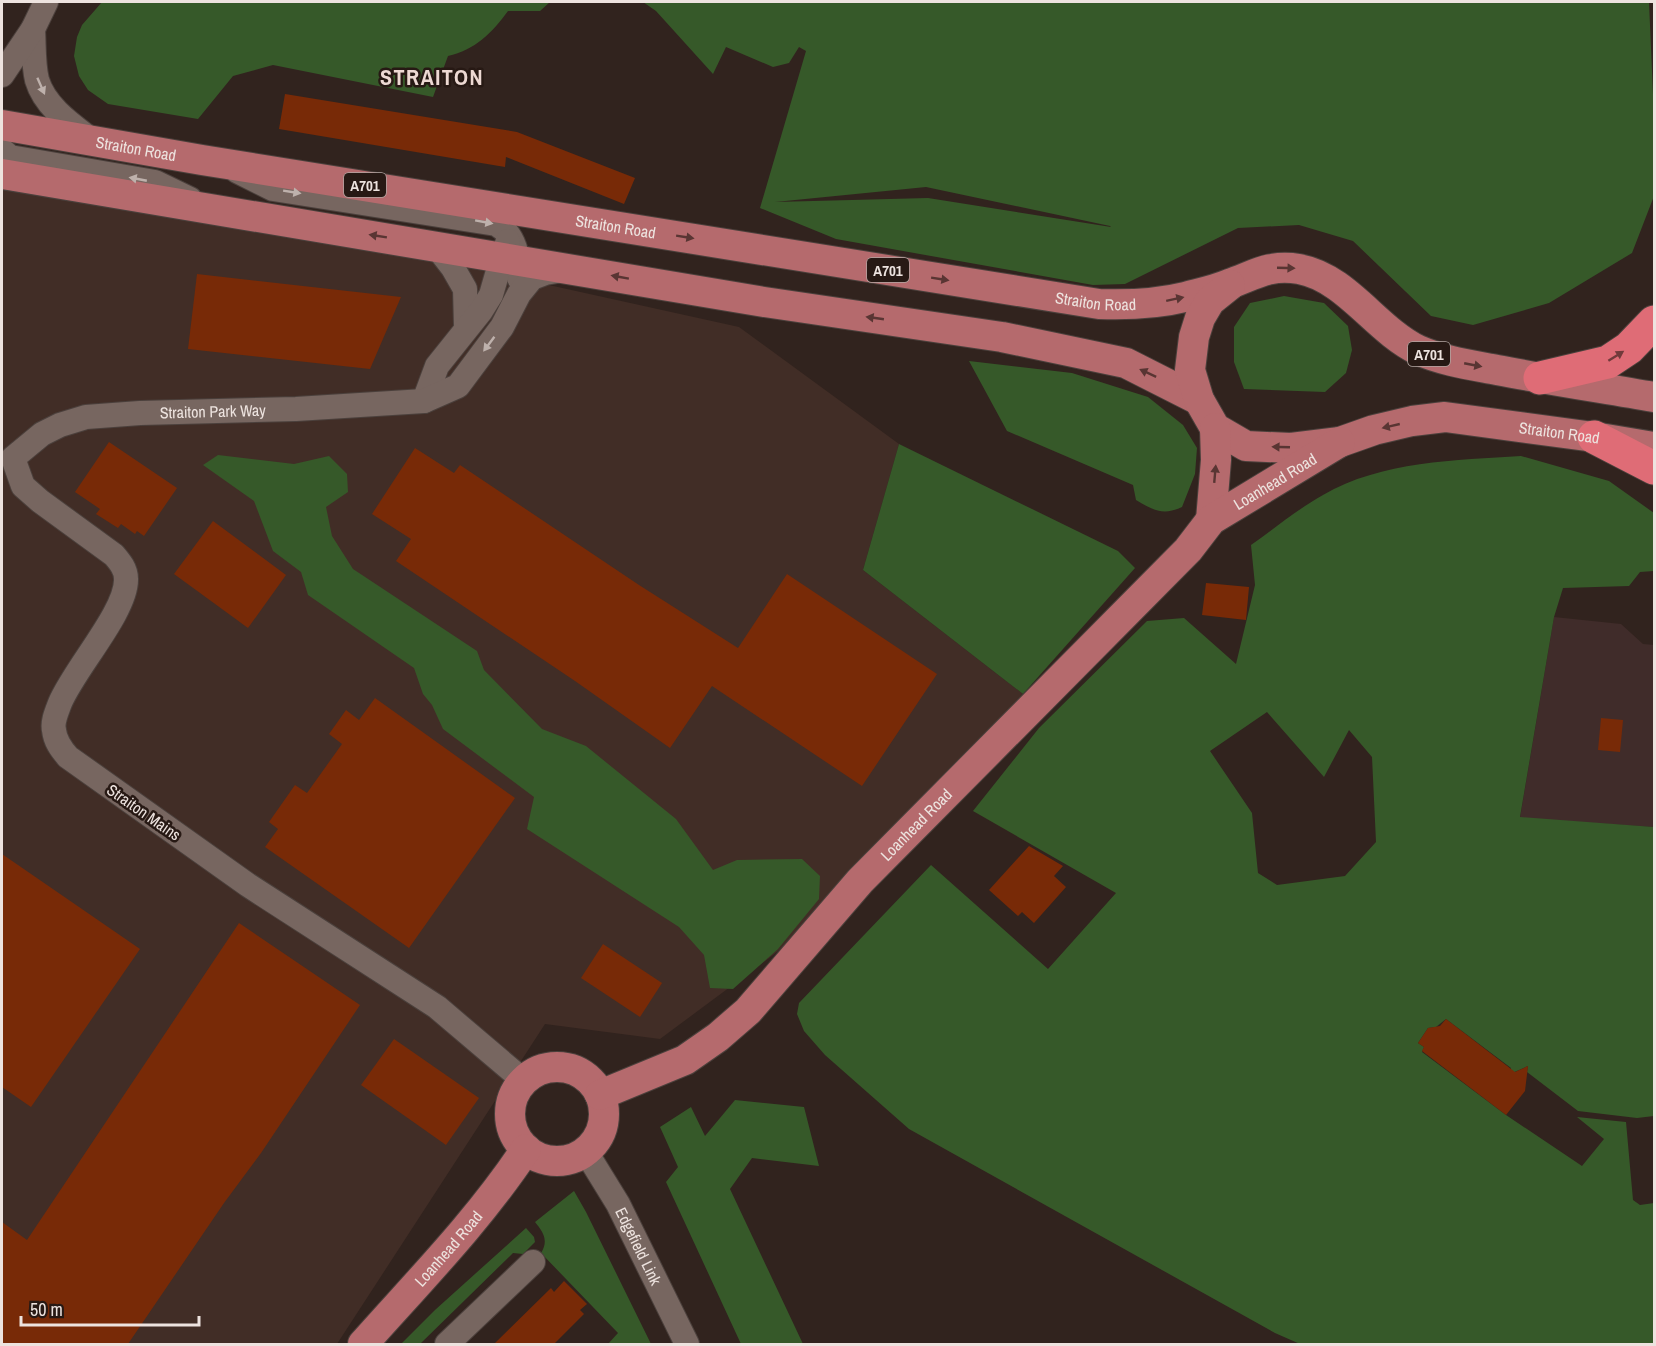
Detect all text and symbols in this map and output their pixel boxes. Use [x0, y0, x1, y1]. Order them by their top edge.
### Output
district label: STRAITON [380, 62, 484, 92]
one-way arrow [36, 78, 46, 96]
street label: Straiton Road [94, 131, 178, 166]
road number: A701 [344, 173, 386, 197]
one-way arrow [129, 174, 148, 183]
one-way arrow [282, 188, 301, 197]
street label: Straiton Road [574, 209, 657, 244]
one-way arrow [475, 218, 494, 227]
one-way arrow [369, 232, 388, 241]
one-way arrow [676, 233, 695, 242]
road number: A701 [867, 258, 909, 282]
one-way arrow [1276, 264, 1295, 273]
one-way arrow [611, 272, 630, 281]
one-way arrow [931, 274, 950, 283]
street label: Straiton Road [1054, 286, 1136, 315]
one-way arrow [1165, 294, 1184, 303]
one-way arrow [865, 313, 884, 322]
one-way arrow [484, 336, 496, 351]
road number: A701 [1408, 342, 1450, 366]
one-way arrow [1608, 351, 1624, 362]
one-way arrow [1463, 361, 1482, 370]
one-way arrow [1139, 368, 1156, 377]
street label: Straiton Park Way [159, 399, 267, 423]
street label: Straiton Road [1518, 416, 1601, 449]
one-way arrow [1382, 421, 1401, 431]
one-way arrow [1272, 443, 1291, 452]
street label: Loanhead Road [1229, 448, 1321, 515]
one-way arrow [1210, 465, 1220, 484]
street label: Straiton Mains [103, 779, 185, 845]
street label: Loanhead Road [875, 784, 957, 865]
street label: Edgefield Link [610, 1204, 667, 1289]
street label: Loanhead Road [409, 1206, 487, 1291]
scale bar [21, 1289, 200, 1327]
text: 50 m [30, 1297, 63, 1322]

